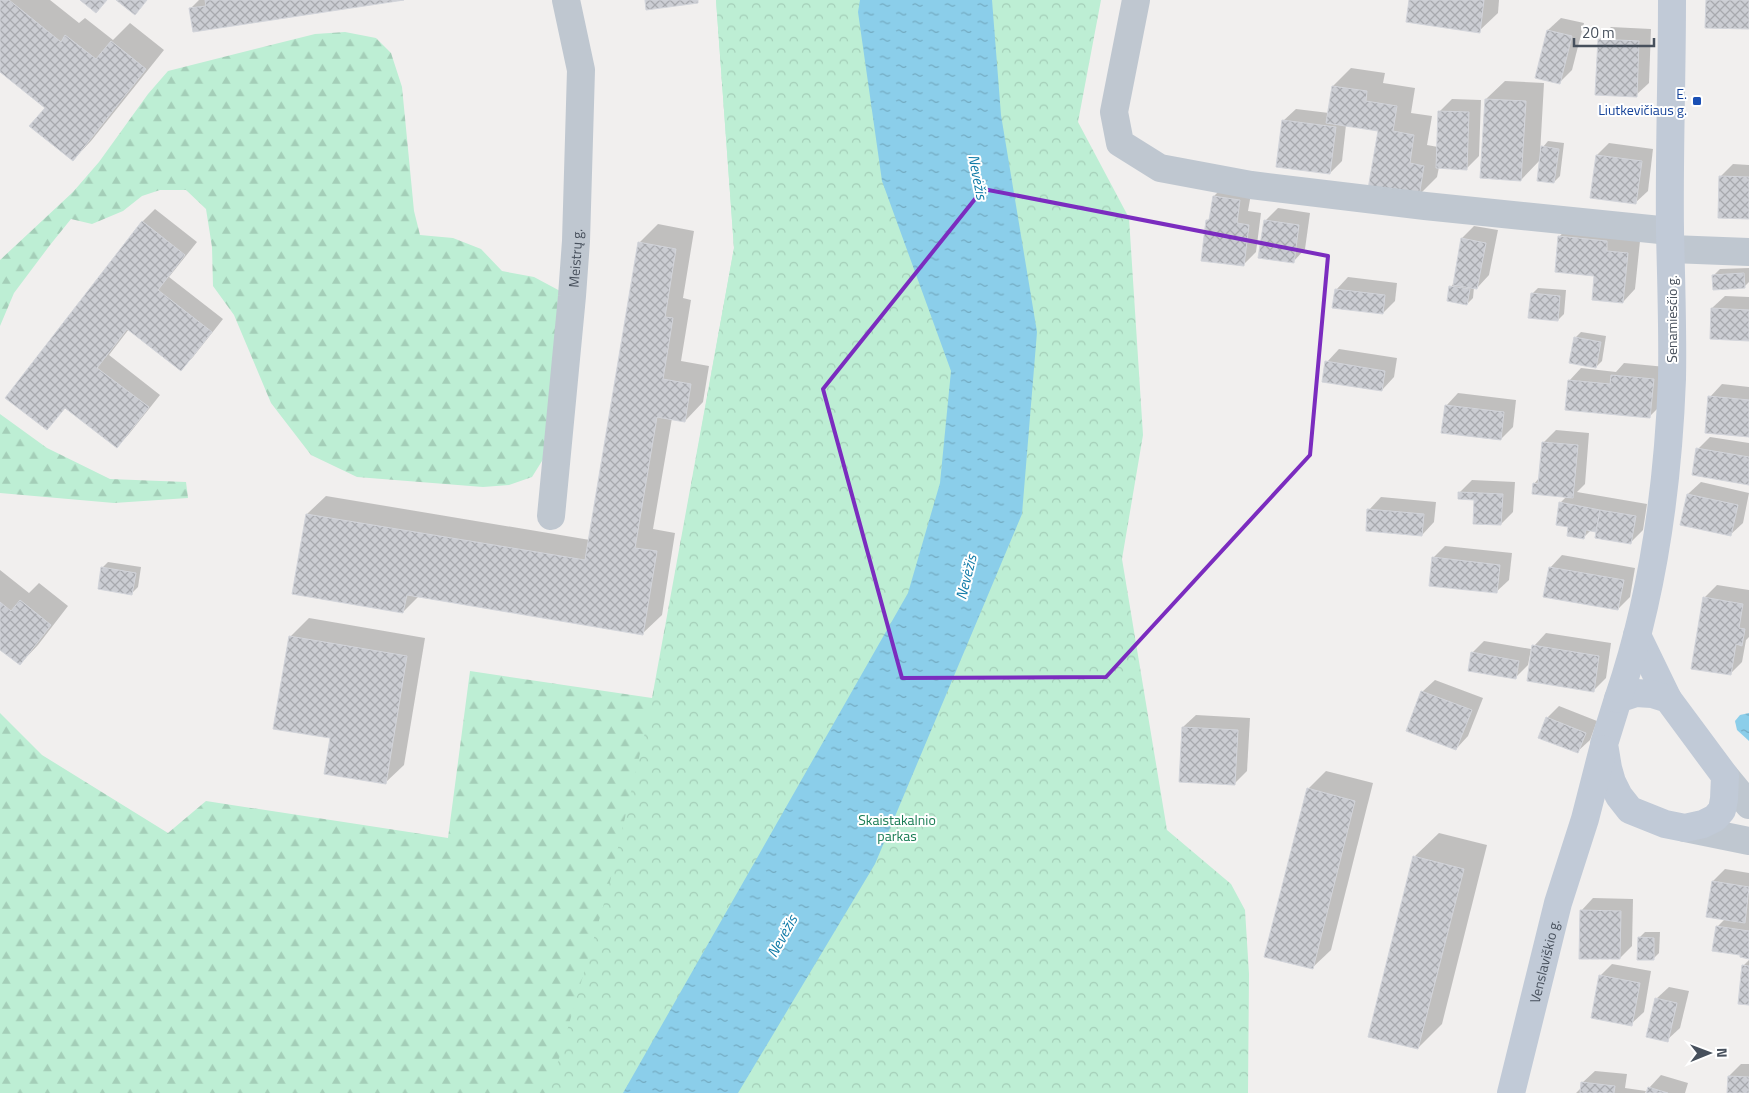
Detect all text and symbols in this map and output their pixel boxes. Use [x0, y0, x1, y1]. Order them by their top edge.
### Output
scale bar [1574, 15, 1654, 47]
text: 20 m [1582, 21, 1615, 44]
place label: E. Liutkevičiaus g. [1598, 83, 1687, 120]
marker: E. Liutkevičiaus g. [1691, 95, 1703, 107]
water label: Nevėžis [962, 152, 994, 203]
street label: Meistrų g. [562, 228, 587, 288]
street label: Senamiesčio g. [1661, 275, 1682, 363]
water label: Nevėžis [949, 551, 983, 602]
park label: Skaistakalnio parkas [858, 809, 936, 846]
water label: Nevėžis [761, 909, 804, 962]
street label: Venslaviškio g. [1523, 917, 1564, 1005]
north arrow [1684, 1028, 1734, 1078]
text: N [1712, 1048, 1733, 1058]

